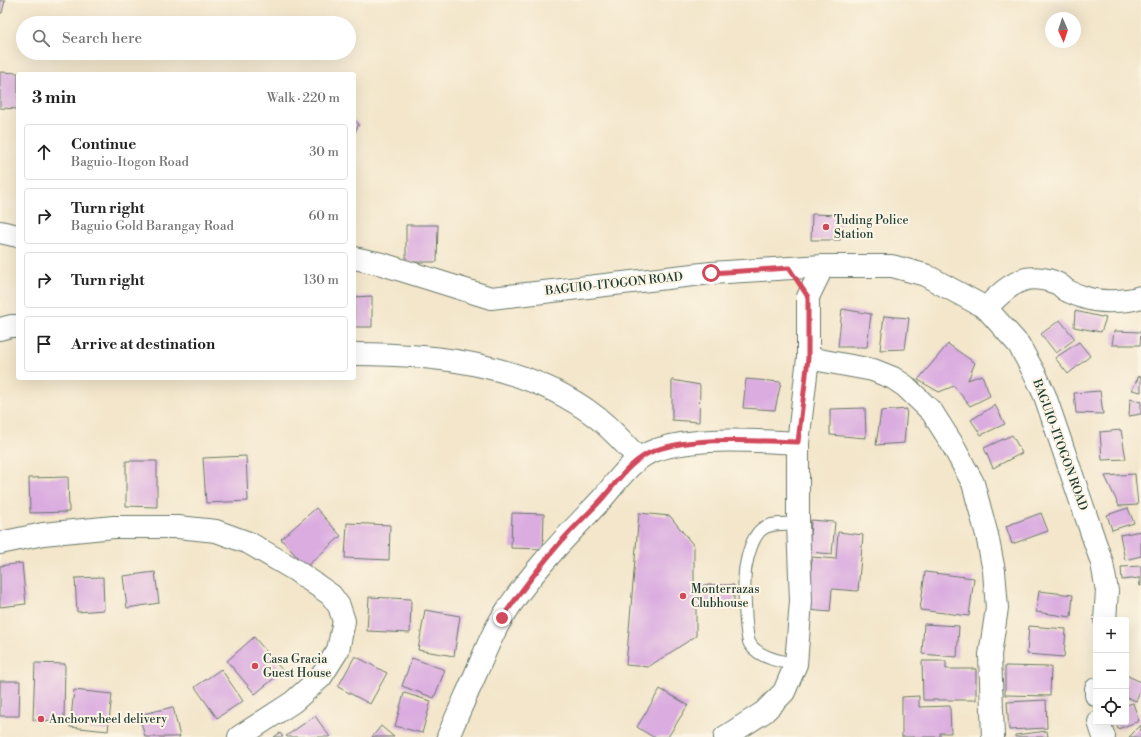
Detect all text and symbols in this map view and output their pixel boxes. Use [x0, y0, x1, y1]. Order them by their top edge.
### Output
north arrow [1045, 12, 1081, 48]
search box [16, 16, 356, 60]
icon: search [30, 27, 52, 49]
text: Search here [62, 29, 142, 48]
text: 3 min [32, 87, 76, 109]
text: Walk · 220 m [267, 90, 340, 106]
text: Continue [71, 135, 136, 154]
icon: ahead [33, 141, 55, 163]
text: 30 m [309, 144, 339, 160]
text: Baguio-Itogon Road [71, 154, 189, 170]
text: Turn right [71, 199, 145, 218]
icon: right [33, 205, 55, 227]
text: 60 m [308, 208, 339, 224]
place label: Tuding Police Station [834, 213, 909, 242]
text: Baguio Gold Barangay Road [71, 218, 234, 234]
marker: Tuding Police Station [821, 222, 831, 232]
route start [702, 264, 720, 282]
icon: right [33, 269, 55, 291]
street label: BAGUIO-ITOGON ROAD [543, 269, 684, 299]
text: Turn right [71, 271, 145, 290]
text: 130 m [304, 272, 339, 288]
icon: arrive [33, 333, 55, 355]
text: Arrive at destination [71, 335, 215, 354]
street label: BAGUIO-ITOGON ROAD [1029, 376, 1091, 513]
place label: Monterrazas Clubhouse [691, 582, 759, 611]
marker: Monterrazas Clubhouse [678, 591, 688, 601]
route end [493, 609, 511, 627]
map controls [1093, 617, 1129, 725]
button: + [1093, 617, 1129, 653]
place label: Casa Gracia Guest House [263, 652, 331, 681]
button: − [1093, 653, 1129, 689]
marker: Casa Gracia Guest House [250, 661, 260, 671]
button: locate [1093, 689, 1129, 725]
place label: Anchorwheel delivery [48, 712, 167, 727]
marker: Anchorwheel delivery [36, 714, 46, 724]

